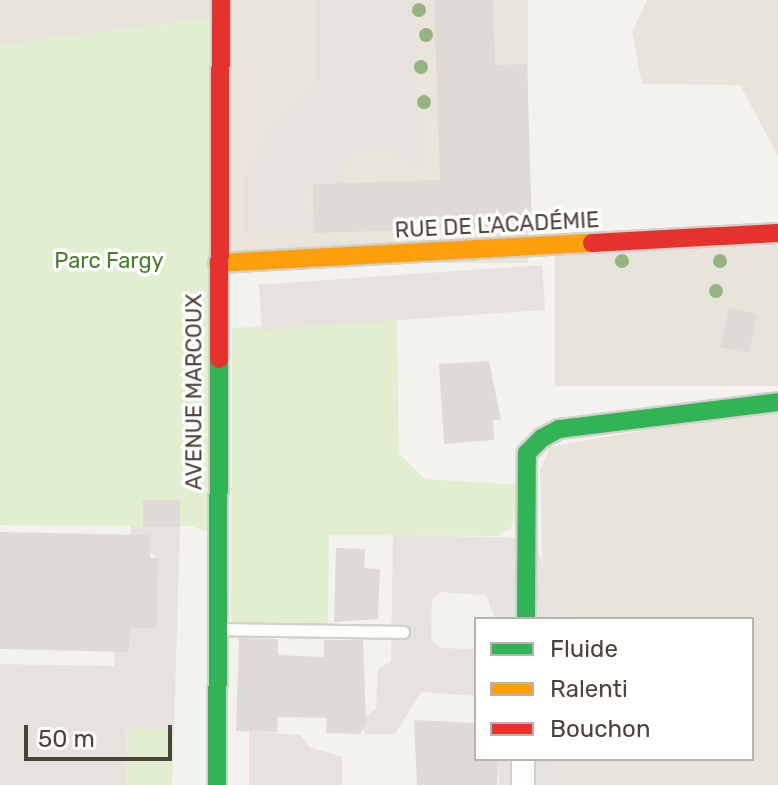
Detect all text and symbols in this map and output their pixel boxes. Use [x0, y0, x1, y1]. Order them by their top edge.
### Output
street label: RUE DE L'ACADÉMIE [394, 206, 600, 244]
park label: Parc Fargy [54, 248, 164, 274]
street label: AVENUE MARCOUX [181, 294, 207, 490]
legend [474, 617, 754, 761]
text: Fluide [550, 635, 618, 663]
text: Ralenti [550, 675, 628, 703]
scale bar [28, 709, 176, 759]
text: Bouchon [550, 715, 650, 743]
text: 50 m [38, 725, 95, 753]

